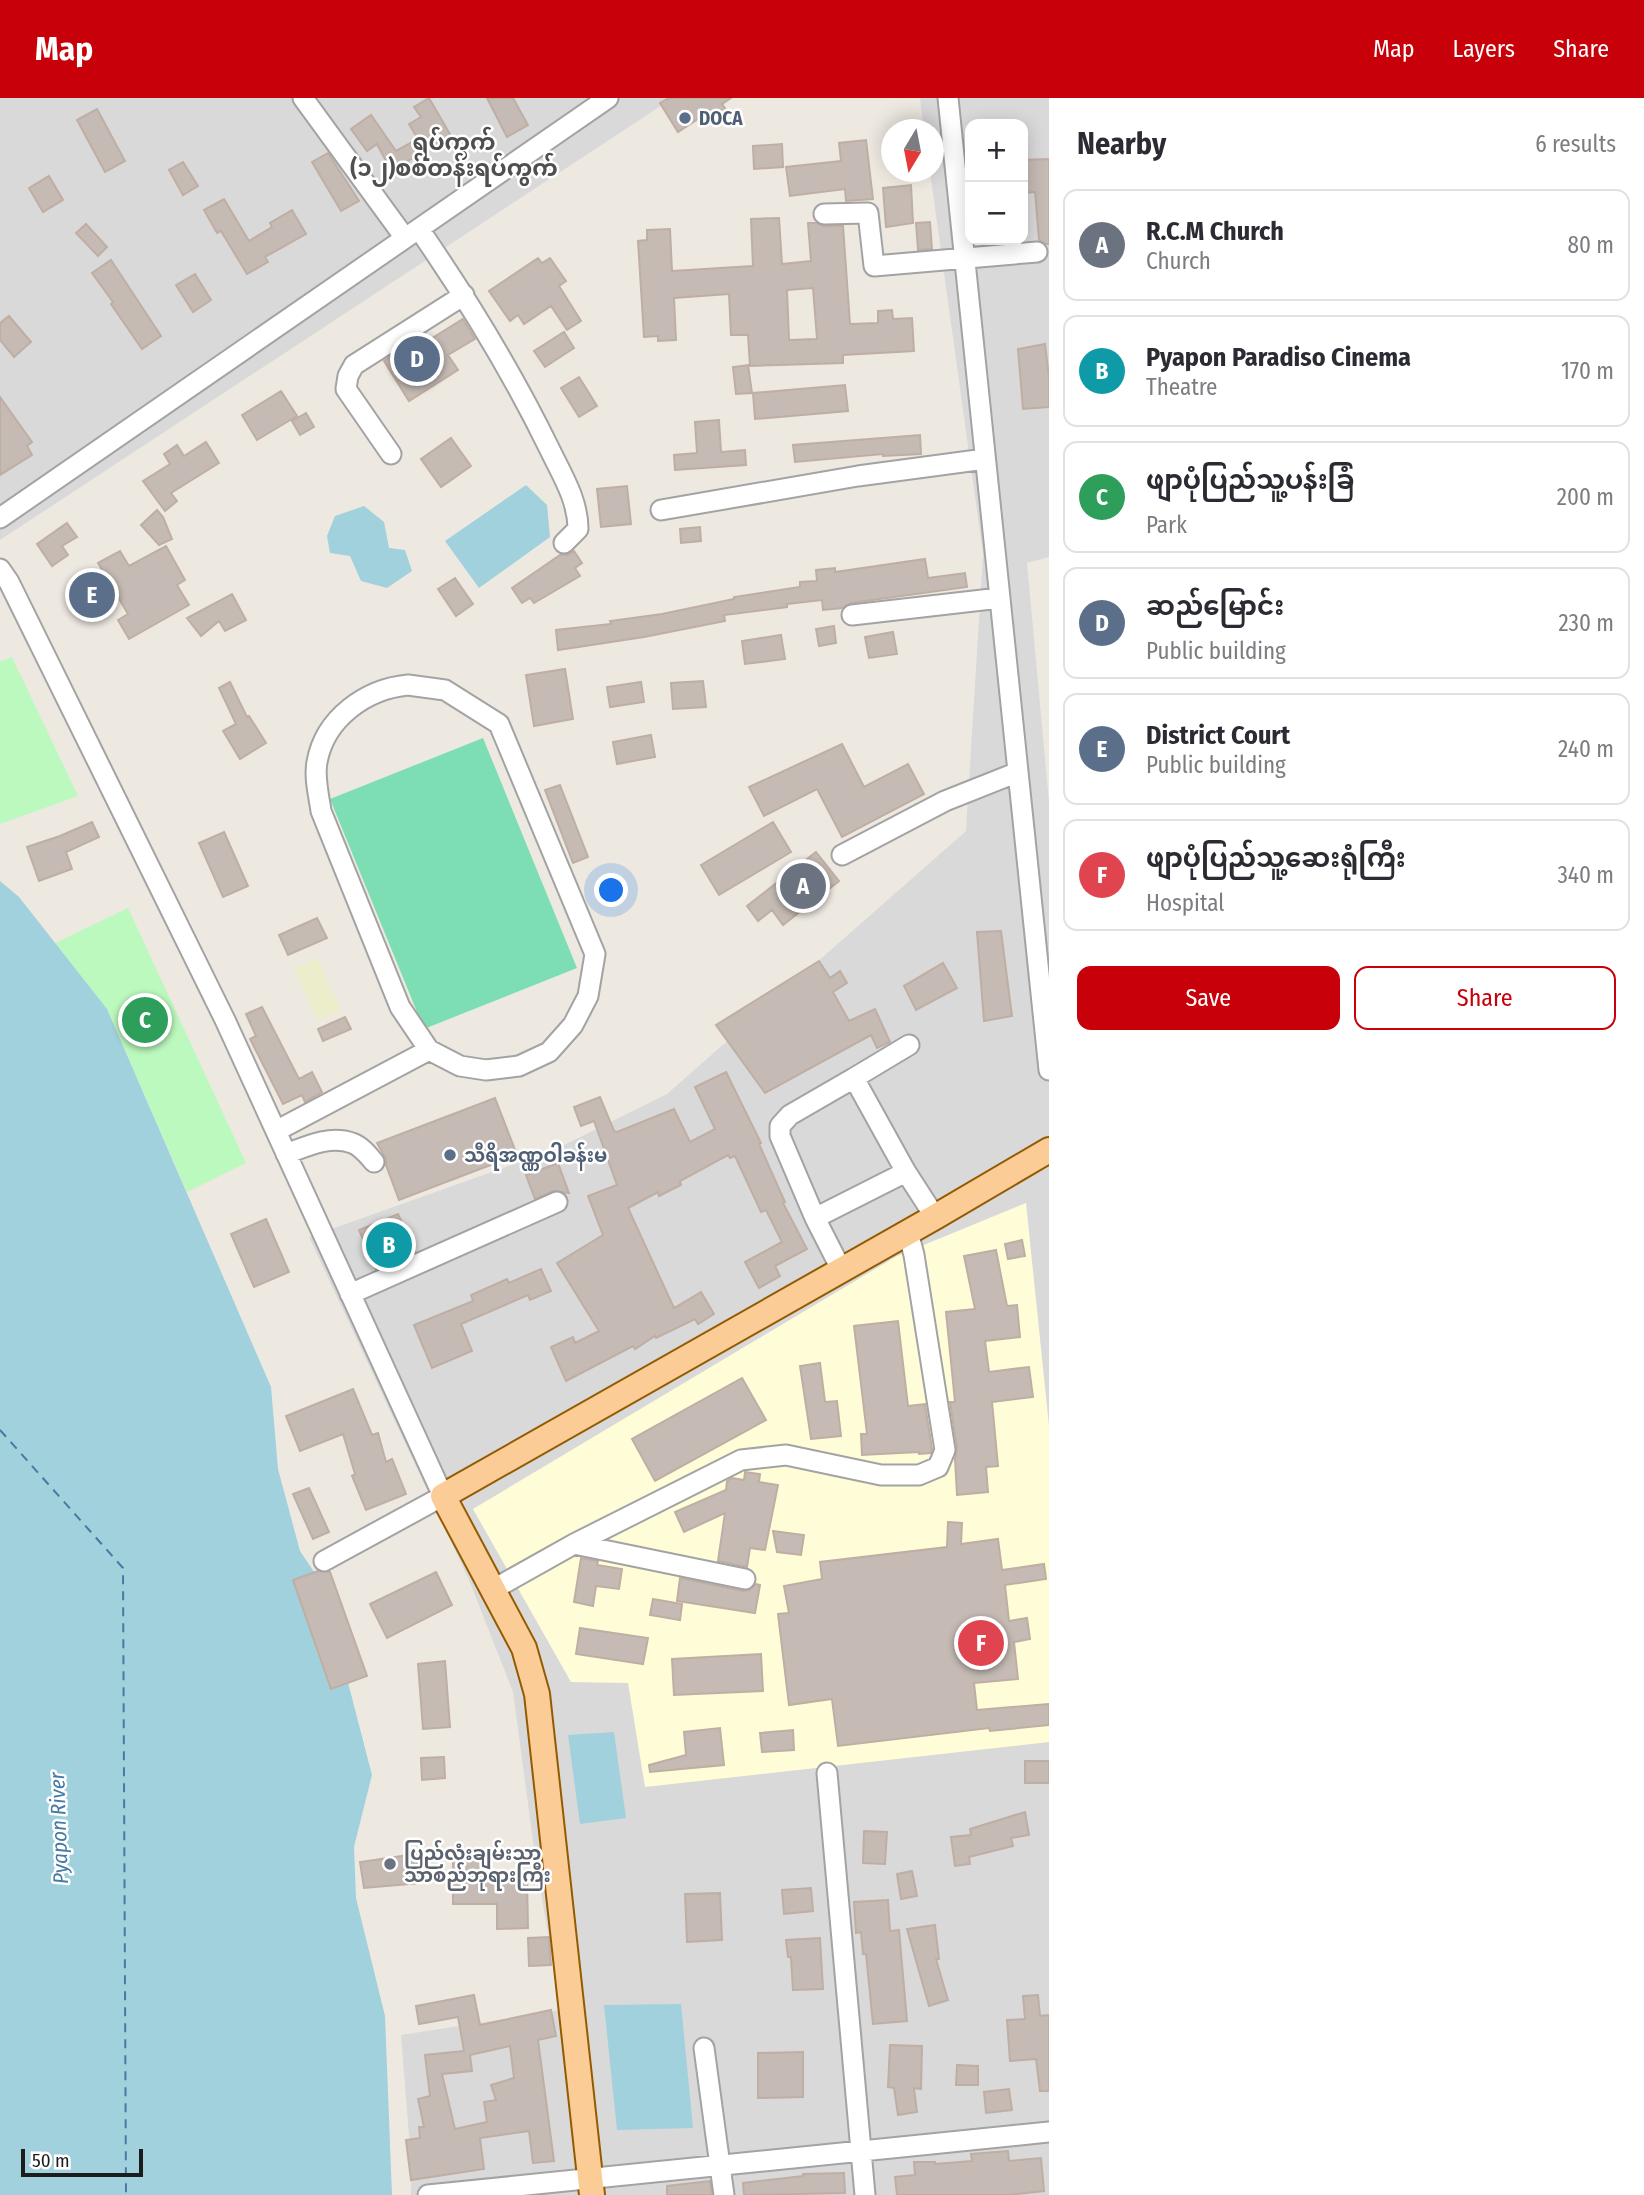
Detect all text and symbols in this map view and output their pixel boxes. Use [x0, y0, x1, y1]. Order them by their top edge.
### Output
text: Map [35, 29, 93, 69]
text: Map [1373, 35, 1415, 63]
text: Layers [1453, 35, 1515, 63]
text: Share [1553, 35, 1609, 63]
place label: DOCA [699, 107, 743, 130]
marker: DOCA [677, 110, 693, 126]
north arrow [881, 119, 944, 182]
map controls [965, 119, 1028, 245]
button: + [965, 119, 1028, 182]
district label: ရပ်ကွက် (၁၂)စစ်တန်းရပ်ကွက် [350, 126, 558, 187]
text: Nearby [1077, 126, 1166, 162]
text: 6 results [1535, 130, 1616, 158]
button: − [965, 182, 1028, 245]
text: R.C.M Church [1146, 216, 1284, 247]
text: A [1096, 231, 1108, 259]
text: 80 m [1567, 231, 1614, 259]
text: Church [1146, 247, 1211, 275]
pin: D [394, 333, 440, 385]
text: Pyapon Paradiso Cinema [1146, 342, 1411, 373]
text: B [1096, 357, 1108, 385]
text: 170 m [1561, 357, 1614, 385]
text: Theatre [1146, 373, 1217, 401]
text: ဖျာပုံပြည်သူ့ပန်းခြံ [1146, 465, 1354, 496]
text: C [1096, 483, 1108, 511]
text: 200 m [1557, 483, 1614, 511]
text: Park [1146, 511, 1187, 539]
pin: E [69, 569, 115, 621]
text: ဆည်မြောင်း [1146, 591, 1284, 622]
text: D [1095, 609, 1109, 637]
text: 230 m [1558, 609, 1614, 637]
text: Public building [1146, 637, 1286, 665]
text: District Court [1146, 720, 1290, 751]
text: E [1097, 735, 1107, 763]
text: 240 m [1558, 735, 1614, 763]
text: Public building [1146, 751, 1286, 779]
text: ဖျာပုံပြည်သူ့ဆေးရုံကြီး [1146, 843, 1406, 874]
pin: A [780, 860, 826, 912]
text: F [1097, 861, 1107, 889]
text: 340 m [1558, 861, 1614, 889]
your location [594, 873, 628, 907]
text: Hospital [1146, 889, 1224, 917]
button: Save [1077, 966, 1340, 1030]
button: Share [1354, 966, 1616, 1030]
pin: C [122, 994, 168, 1046]
place label: သီရိအဏ္ဏဝါခန်းမ [464, 1142, 607, 1171]
marker: သီရိအဏ္ဏဝါခန်းမ [442, 1147, 458, 1163]
pin: B [366, 1219, 412, 1271]
pin: F [958, 1617, 1004, 1669]
water label: Pyapon River [44, 1771, 74, 1884]
place label: ပြည်လုံးချမ်းသာ သာစည်ဘုရားကြီး [404, 1840, 551, 1891]
marker: ပြည်လုံးချမ်းသာ သာစည်ဘုရားကြီး [382, 1856, 398, 1872]
scale bar [21, 2146, 144, 2178]
text: 50 m [32, 2149, 70, 2172]

